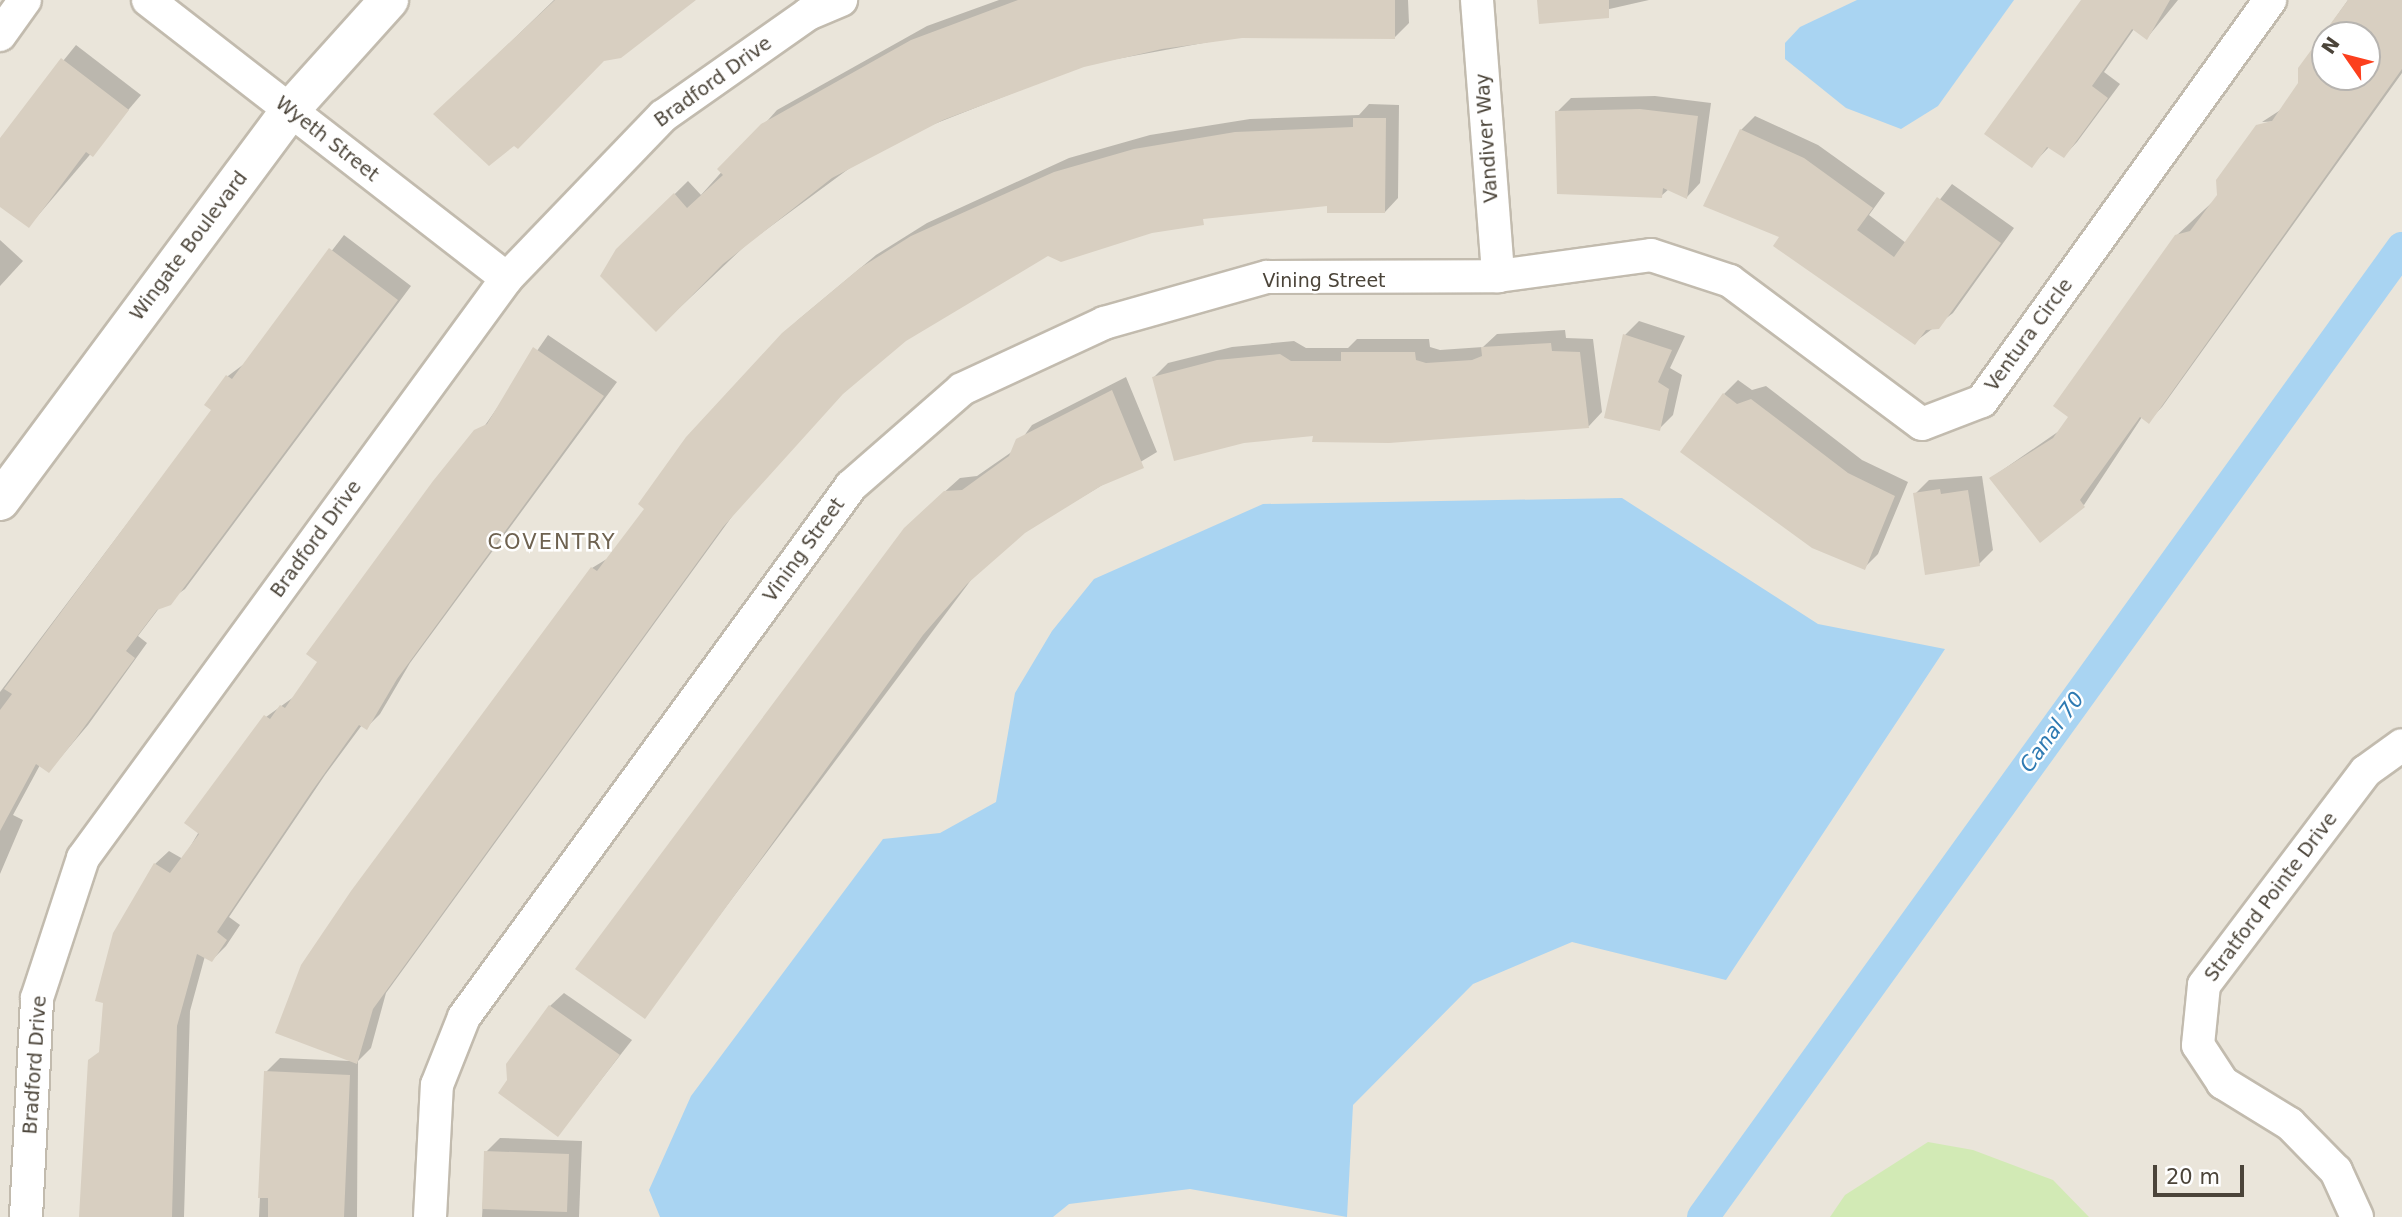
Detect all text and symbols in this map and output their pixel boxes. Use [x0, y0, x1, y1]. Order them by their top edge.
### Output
north arrow [2311, 21, 2381, 91]
street label: Bradford Drive [650, 32, 776, 132]
text: N [2317, 32, 2344, 58]
street label: Vandiver Way [1471, 72, 1503, 204]
street label: Wyeth Street [271, 92, 383, 186]
street label: Wingate Boulevard [126, 167, 252, 325]
street label: Vining Street [1262, 270, 1386, 292]
street label: Ventura Circle [1981, 274, 2077, 396]
street label: Bradford Drive [266, 476, 366, 602]
street label: Vining Street [759, 494, 849, 606]
district label: COVENTRY [488, 529, 616, 555]
water label: Canal 70 [2014, 687, 2090, 777]
street label: Stratford Pointe Drive [2200, 808, 2342, 986]
street label: Bradford Drive [19, 995, 51, 1135]
scale bar [2157, 1150, 2248, 1194]
text: 20 m [2166, 1165, 2220, 1189]

